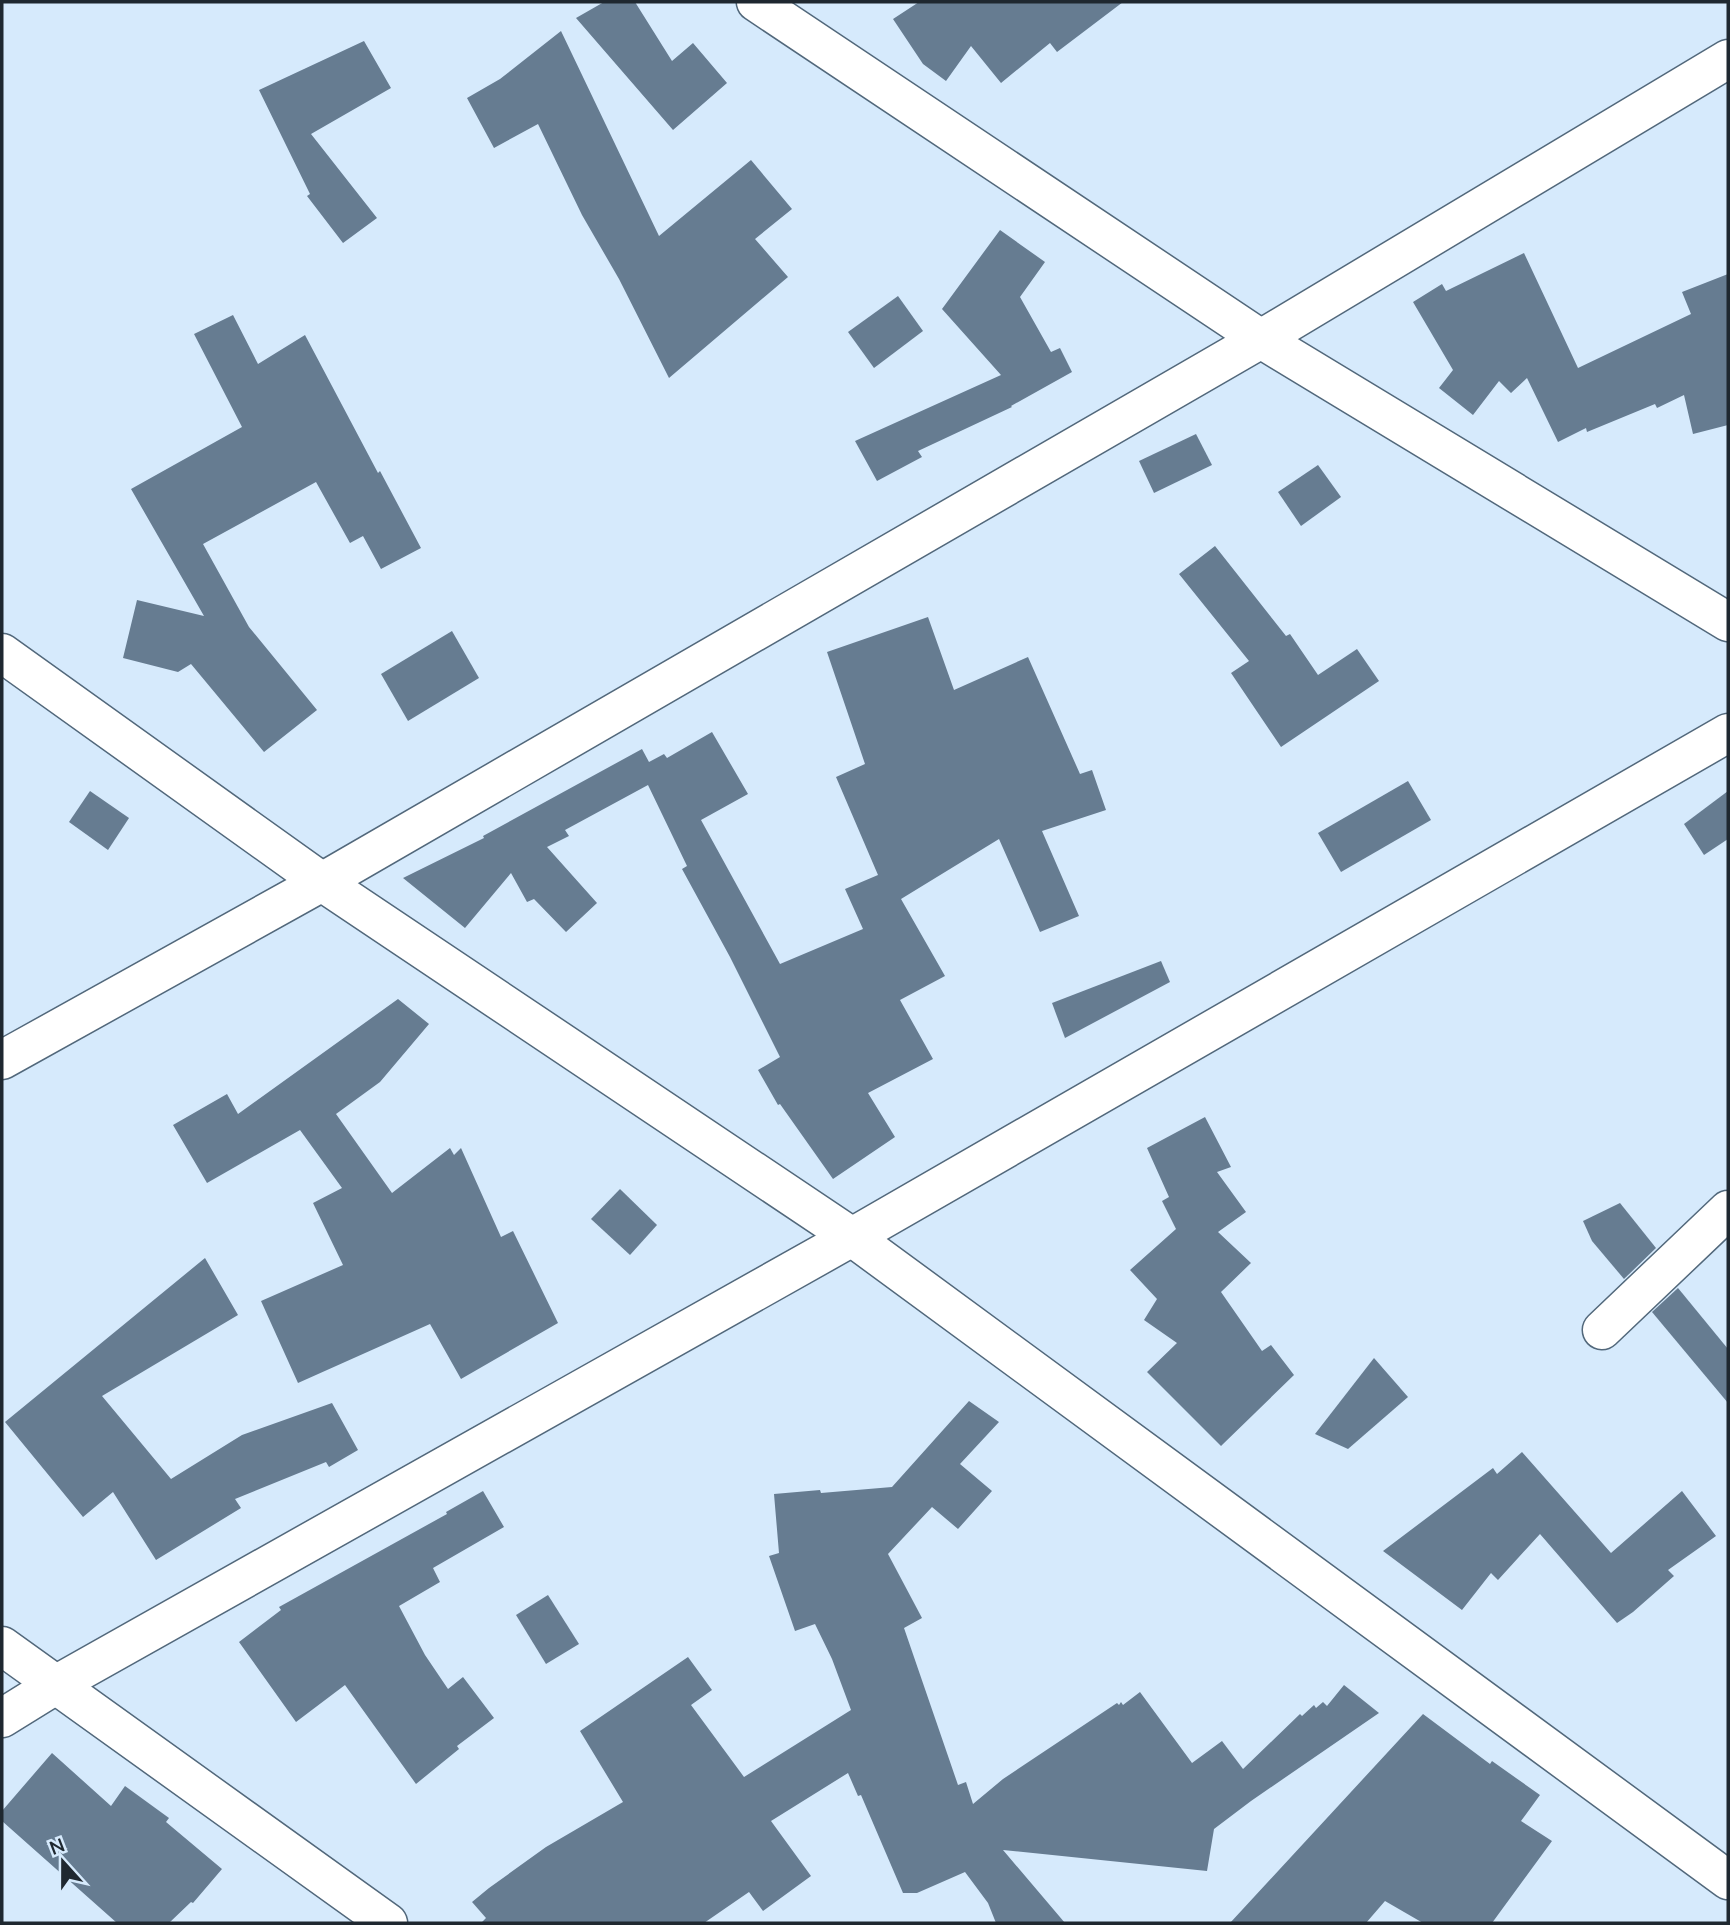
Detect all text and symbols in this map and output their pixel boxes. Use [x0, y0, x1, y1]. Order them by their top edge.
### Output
north arrow [28, 1827, 98, 1897]
text: N [46, 1832, 68, 1860]

